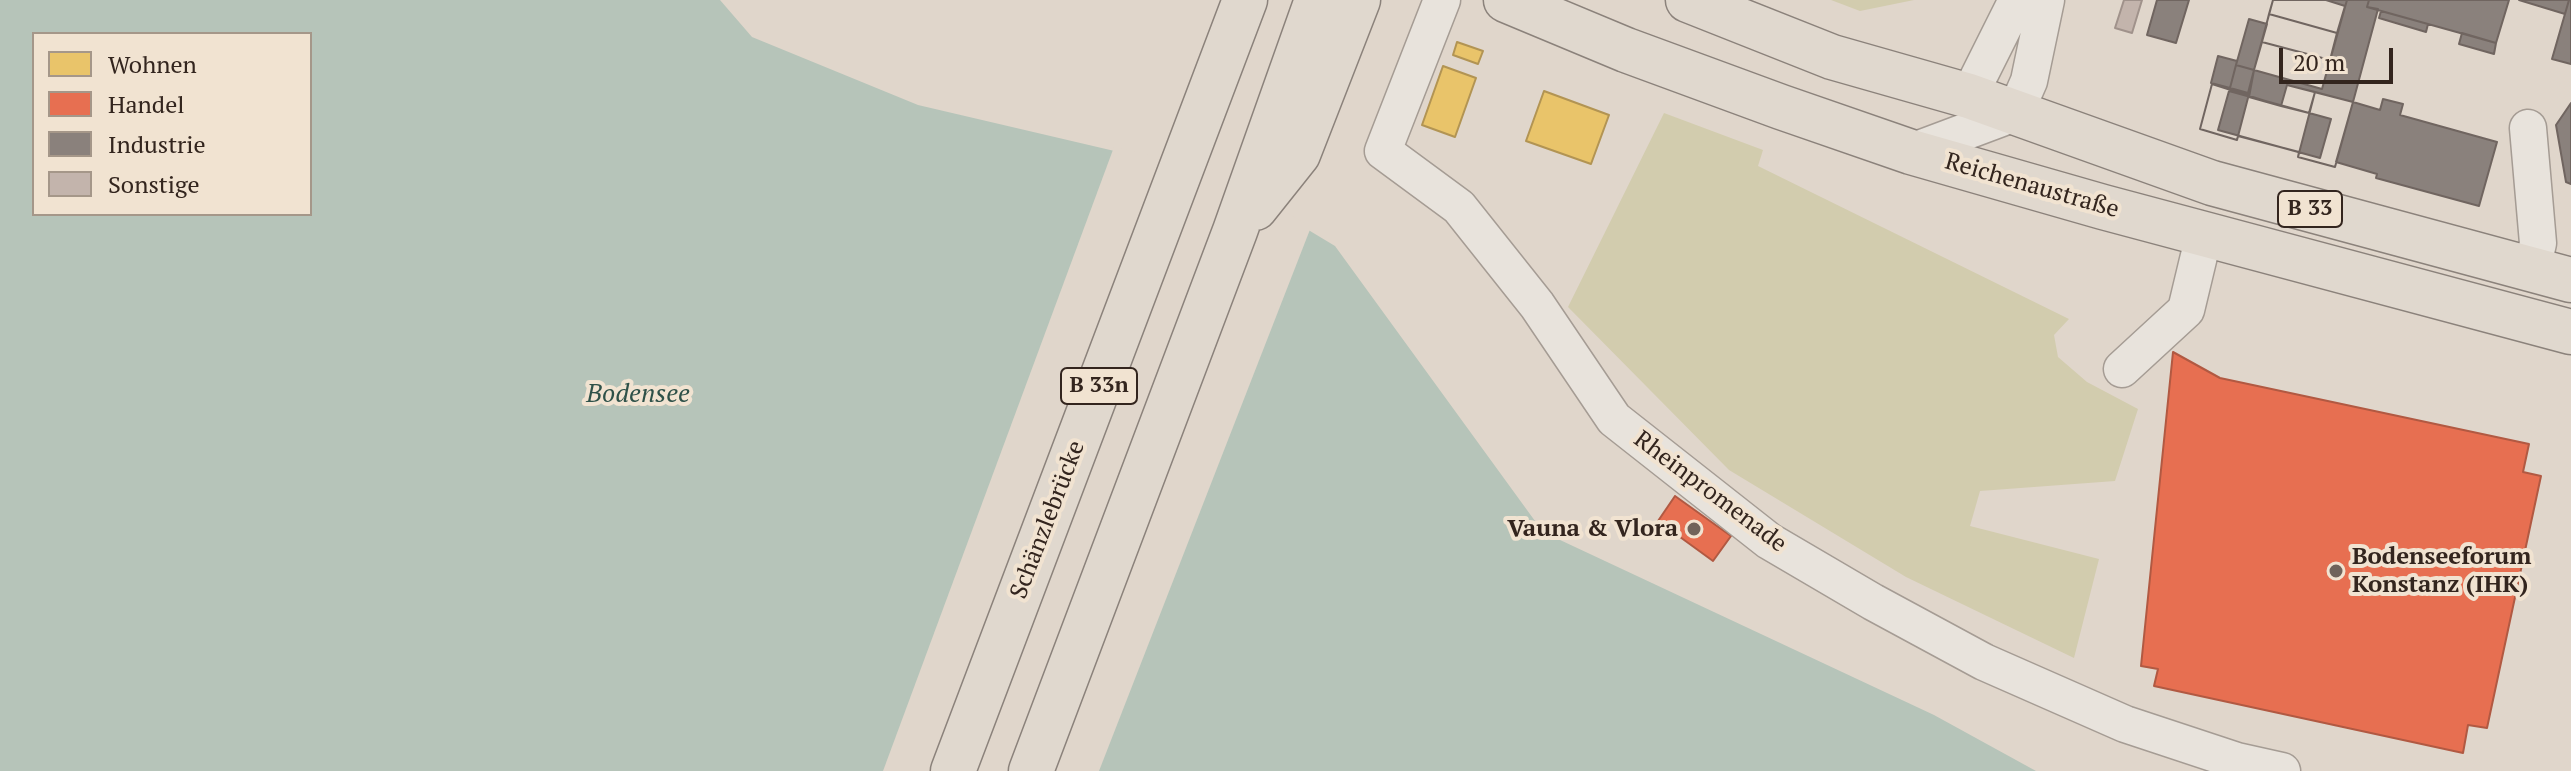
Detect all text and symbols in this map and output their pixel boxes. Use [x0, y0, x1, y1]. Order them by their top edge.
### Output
legend [32, 32, 312, 216]
scale bar [2283, 32, 2397, 82]
text: 20 m [2293, 46, 2345, 78]
text: Wohnen [108, 48, 197, 80]
text: Handel [108, 88, 184, 120]
text: Industrie [108, 128, 206, 160]
street label: Reichenaustraße [1942, 147, 2122, 225]
text: Sonstige [108, 168, 200, 200]
road number: B 33 [2278, 191, 2342, 227]
road number: B 33n [1061, 368, 1137, 404]
water label: Bodensee [586, 379, 690, 411]
street label: Rheinpromenade [1628, 425, 1792, 559]
street label: Schänzlebrücke [1005, 437, 1091, 603]
place label: Vauna & Vlora [1507, 515, 1678, 543]
marker: Vauna & Vlora [1685, 520, 1703, 538]
place label: Bodenseeforum Konstanz (IHK) [2352, 543, 2531, 599]
marker: Bodenseeforum Konstanz (IHK) [2327, 562, 2345, 580]

